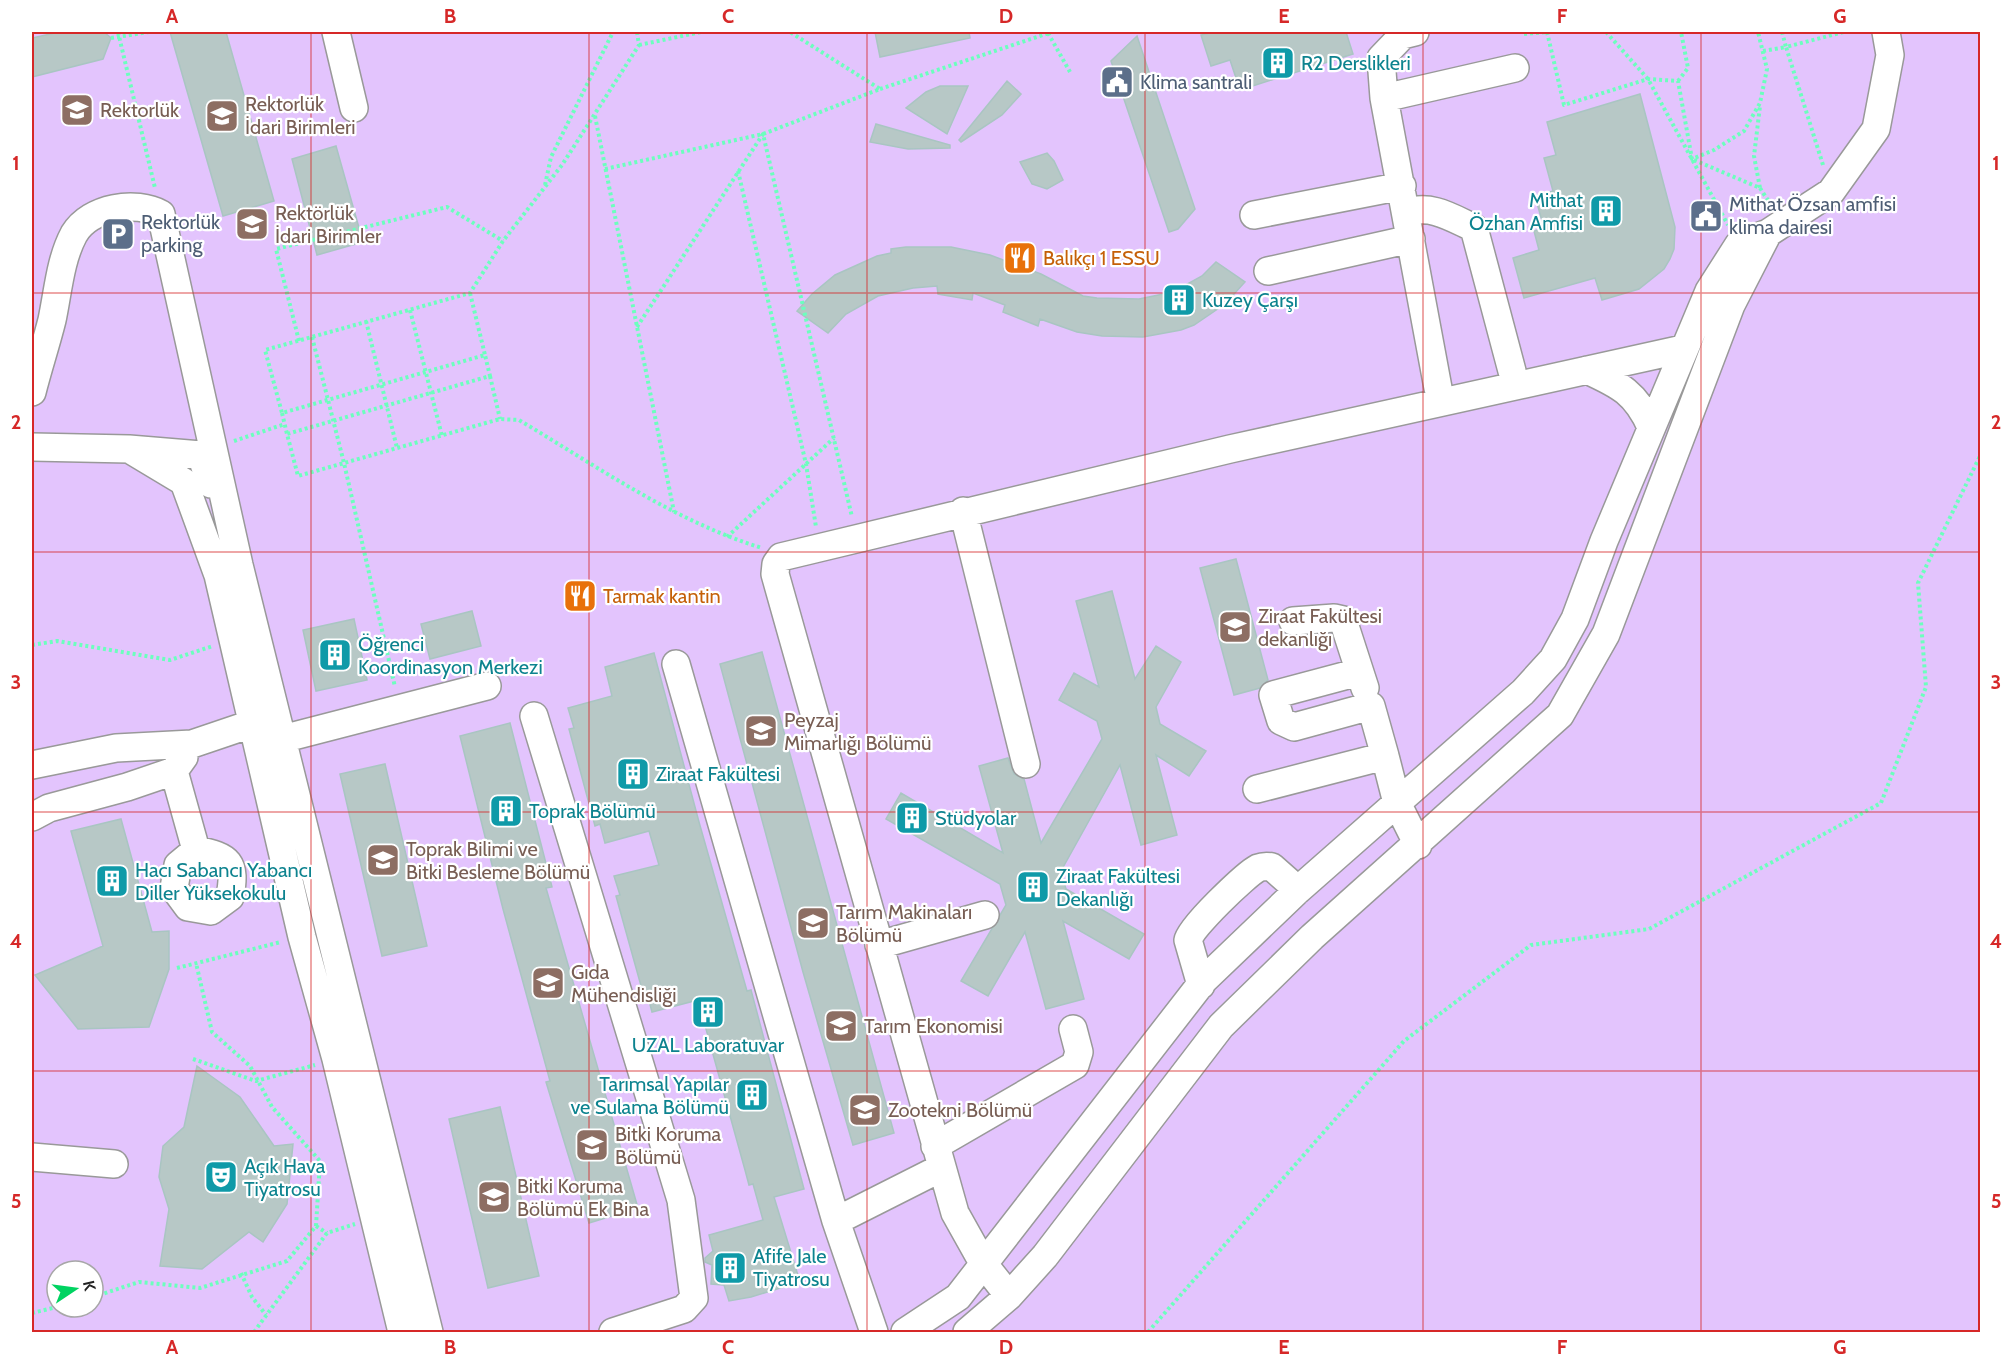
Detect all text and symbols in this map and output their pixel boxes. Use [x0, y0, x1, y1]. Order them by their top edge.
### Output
text: A [166, 4, 179, 28]
text: B [444, 4, 456, 28]
text: C [722, 4, 734, 28]
text: D [999, 4, 1013, 28]
text: E [1278, 4, 1290, 28]
text: F [1557, 4, 1568, 28]
text: G [1833, 4, 1847, 28]
building icon: R2 Derslikleri [1260, 45, 1296, 81]
place label: R2 Derslikleri [1301, 51, 1411, 75]
public building icon: Klima santrali [1099, 64, 1135, 100]
place label: Klima santrali [1140, 70, 1252, 94]
school or university icon: Rektorlük [59, 92, 95, 128]
place label: Rektorlük İdari Birimleri [245, 92, 355, 139]
place label: Rektorlük [100, 98, 179, 122]
school or university icon: Rektorlük İdari Birimleri [204, 98, 240, 134]
text: 1 [12, 151, 20, 175]
text: 1 [1992, 151, 2000, 175]
place label: Mithat Özhan Amfisi [1469, 188, 1583, 235]
place label: Mithat Özsan amfisi klima dairesi [1729, 192, 1896, 239]
building icon: Mithat Özhan Amfisi [1588, 193, 1624, 229]
public building icon: Mithat Özsan amfisi klima dairesi [1688, 198, 1724, 234]
place label: Rektörlük İdari Birimler [275, 201, 382, 248]
school or university icon: Rektörlük İdari Birimler [234, 206, 270, 242]
place label: Rektorlük parking [141, 210, 220, 257]
parking icon: Rektorlük parking [100, 216, 136, 252]
restaurant icon: Balıkçı 1 ESSU [1002, 240, 1038, 276]
place label: Balıkçı 1 ESSU [1043, 246, 1160, 270]
building icon: Kuzey Çarşı [1161, 282, 1197, 318]
place label: Kuzey Çarşı [1202, 288, 1298, 312]
text: 2 [11, 410, 21, 434]
text: 2 [1991, 410, 2001, 434]
restaurant icon: Tarmak kantin [562, 578, 598, 614]
place label: Tarmak kantin [603, 584, 721, 608]
place label: Ziraat Fakültesi dekanlığı [1258, 604, 1382, 651]
school or university icon: Ziraat Fakültesi dekanlığı [1217, 609, 1253, 645]
place label: Öğrenci Koordinasyon Merkezi [358, 632, 543, 679]
building icon: Öğrenci Koordinasyon Merkezi [317, 637, 353, 673]
text: 3 [11, 670, 21, 694]
text: 3 [1991, 670, 2001, 694]
place label: Peyzaj Mimarlığı Bölümü [784, 708, 932, 755]
school or university icon: Peyzaj Mimarlığı Bölümü [743, 713, 779, 749]
building icon: Ziraat Fakültesi [615, 756, 651, 792]
place label: Ziraat Fakültesi [656, 762, 780, 786]
building icon: Toprak Bölümü [488, 793, 524, 829]
place label: Toprak Bölümü [529, 799, 656, 823]
building icon: Stüdyolar [894, 800, 930, 836]
place label: Stüdyolar [935, 806, 1017, 830]
place label: Toprak Bilimi ve Bitki Besleme Bölümü [406, 837, 590, 884]
school or university icon: Toprak Bilimi ve Bitki Besleme Bölümü [365, 842, 401, 878]
place label: Hacı Sabancı Yabancı Diller Yüksekokulu [135, 858, 312, 905]
building icon: Hacı Sabancı Yabancı Diller Yüksekokulu [94, 863, 130, 899]
place label: Ziraat Fakültesi Dekanlığı [1056, 864, 1180, 911]
building icon: Ziraat Fakültesi Dekanlığı [1015, 869, 1051, 905]
place label: Tarım Makinaları Bölümü [836, 900, 972, 947]
school or university icon: Tarım Makinaları Bölümü [795, 905, 831, 941]
text: 4 [10, 929, 22, 953]
text: 4 [1990, 929, 2002, 953]
place label: Gıda Mühendisliği [571, 960, 677, 1007]
school or university icon: Gıda Mühendisliği [530, 965, 566, 1001]
building icon: UZAL Laboratuvar [690, 994, 726, 1030]
school or university icon: Tarım Ekonomisi [823, 1008, 859, 1044]
place label: Tarım Ekonomisi [864, 1014, 1003, 1038]
place label: UZAL Laboratuvar [632, 1033, 785, 1057]
place label: Tarımsal Yapılar ve Sulama Bölümü [570, 1072, 730, 1119]
building icon: Tarımsal Yapılar ve Sulama Bölümü [734, 1077, 770, 1113]
school or university icon: Zootekni Bölümü [847, 1092, 883, 1128]
place label: Zootekni Bölümü [888, 1098, 1032, 1122]
place label: Bitki Koruma Bölümü [615, 1122, 721, 1169]
school or university icon: Bitki Koruma Bölümü [574, 1127, 610, 1163]
place label: Açık Hava Tiyatrosu [244, 1154, 326, 1201]
theatre icon: Açık Hava Tiyatrosu [203, 1159, 239, 1195]
place label: Bitki Koruma Bölümü Ek Bina [517, 1174, 649, 1221]
school or university icon: Bitki Koruma Bölümü Ek Bina [476, 1179, 512, 1215]
text: 5 [11, 1189, 21, 1213]
text: 5 [1991, 1189, 2001, 1213]
place label: Afife Jale Tiyatrosu [753, 1244, 830, 1291]
building icon: Afife Jale Tiyatrosu [712, 1250, 748, 1286]
north arrow [45, 1259, 105, 1319]
text: K [79, 1279, 100, 1293]
text: A [166, 1335, 179, 1359]
text: B [444, 1335, 456, 1359]
text: C [722, 1335, 734, 1359]
text: D [999, 1335, 1013, 1359]
text: E [1278, 1335, 1290, 1359]
text: F [1557, 1335, 1568, 1359]
text: G [1833, 1335, 1847, 1359]

